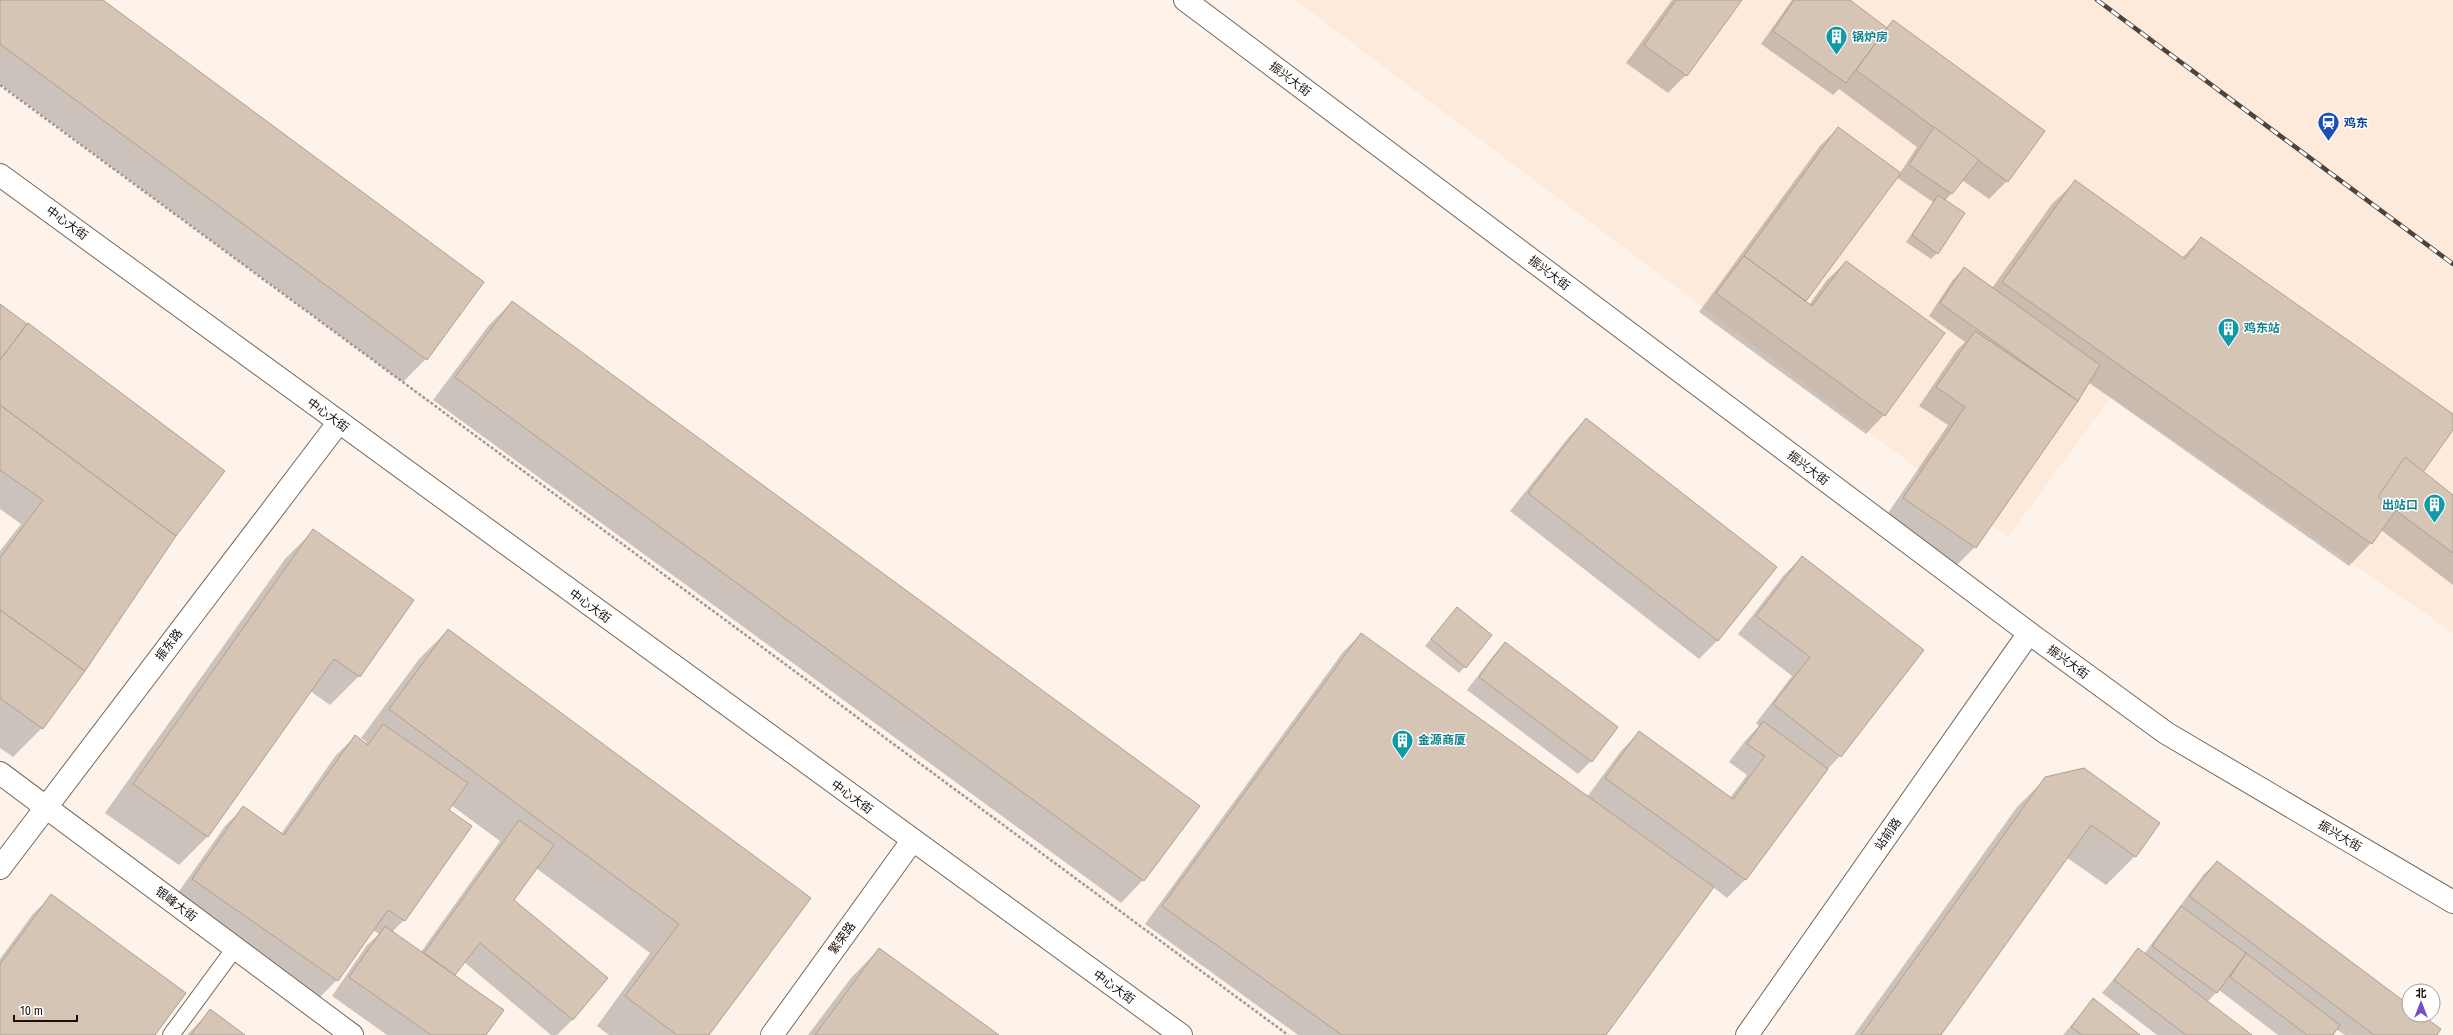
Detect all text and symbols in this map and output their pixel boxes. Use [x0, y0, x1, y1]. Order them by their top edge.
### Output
building icon: 锅炉房 [1824, 24, 1850, 57]
place label: 锅炉房 [1852, 30, 1888, 44]
street label: 振兴大街 [1267, 59, 1313, 99]
station icon: 鸡东 [2316, 110, 2342, 143]
place label: 鸡东 [2343, 116, 2368, 130]
street label: 中心大街 [43, 203, 91, 243]
street label: 振兴大街 [1526, 253, 1572, 293]
building icon: 鸡东站 [2215, 315, 2241, 348]
place label: 鸡东站 [2243, 321, 2280, 335]
street label: 中心大街 [304, 395, 352, 435]
street label: 振兴大街 [1785, 448, 1831, 488]
building icon: 出站口 [2421, 492, 2447, 525]
place label: 出站口 [2382, 498, 2418, 512]
street label: 中心大街 [566, 586, 614, 626]
street label: 振东路 [153, 626, 185, 664]
street label: 振兴大街 [2044, 642, 2092, 682]
building icon: 金源商厦 [1390, 727, 1416, 760]
place label: 金源商厦 [1418, 733, 1466, 747]
street label: 中心大街 [828, 777, 876, 817]
street label: 站前路 [1872, 815, 1904, 853]
street label: 振兴大街 [2316, 818, 2364, 854]
street label: 银峰大街 [153, 884, 199, 924]
street label: 繁荣路 [826, 919, 858, 957]
street label: 中心大街 [1090, 967, 1138, 1007]
north arrow [2401, 983, 2441, 1023]
text: 北 [2416, 987, 2427, 1000]
scale bar [14, 997, 77, 1023]
text: 10 m [20, 1004, 43, 1018]

